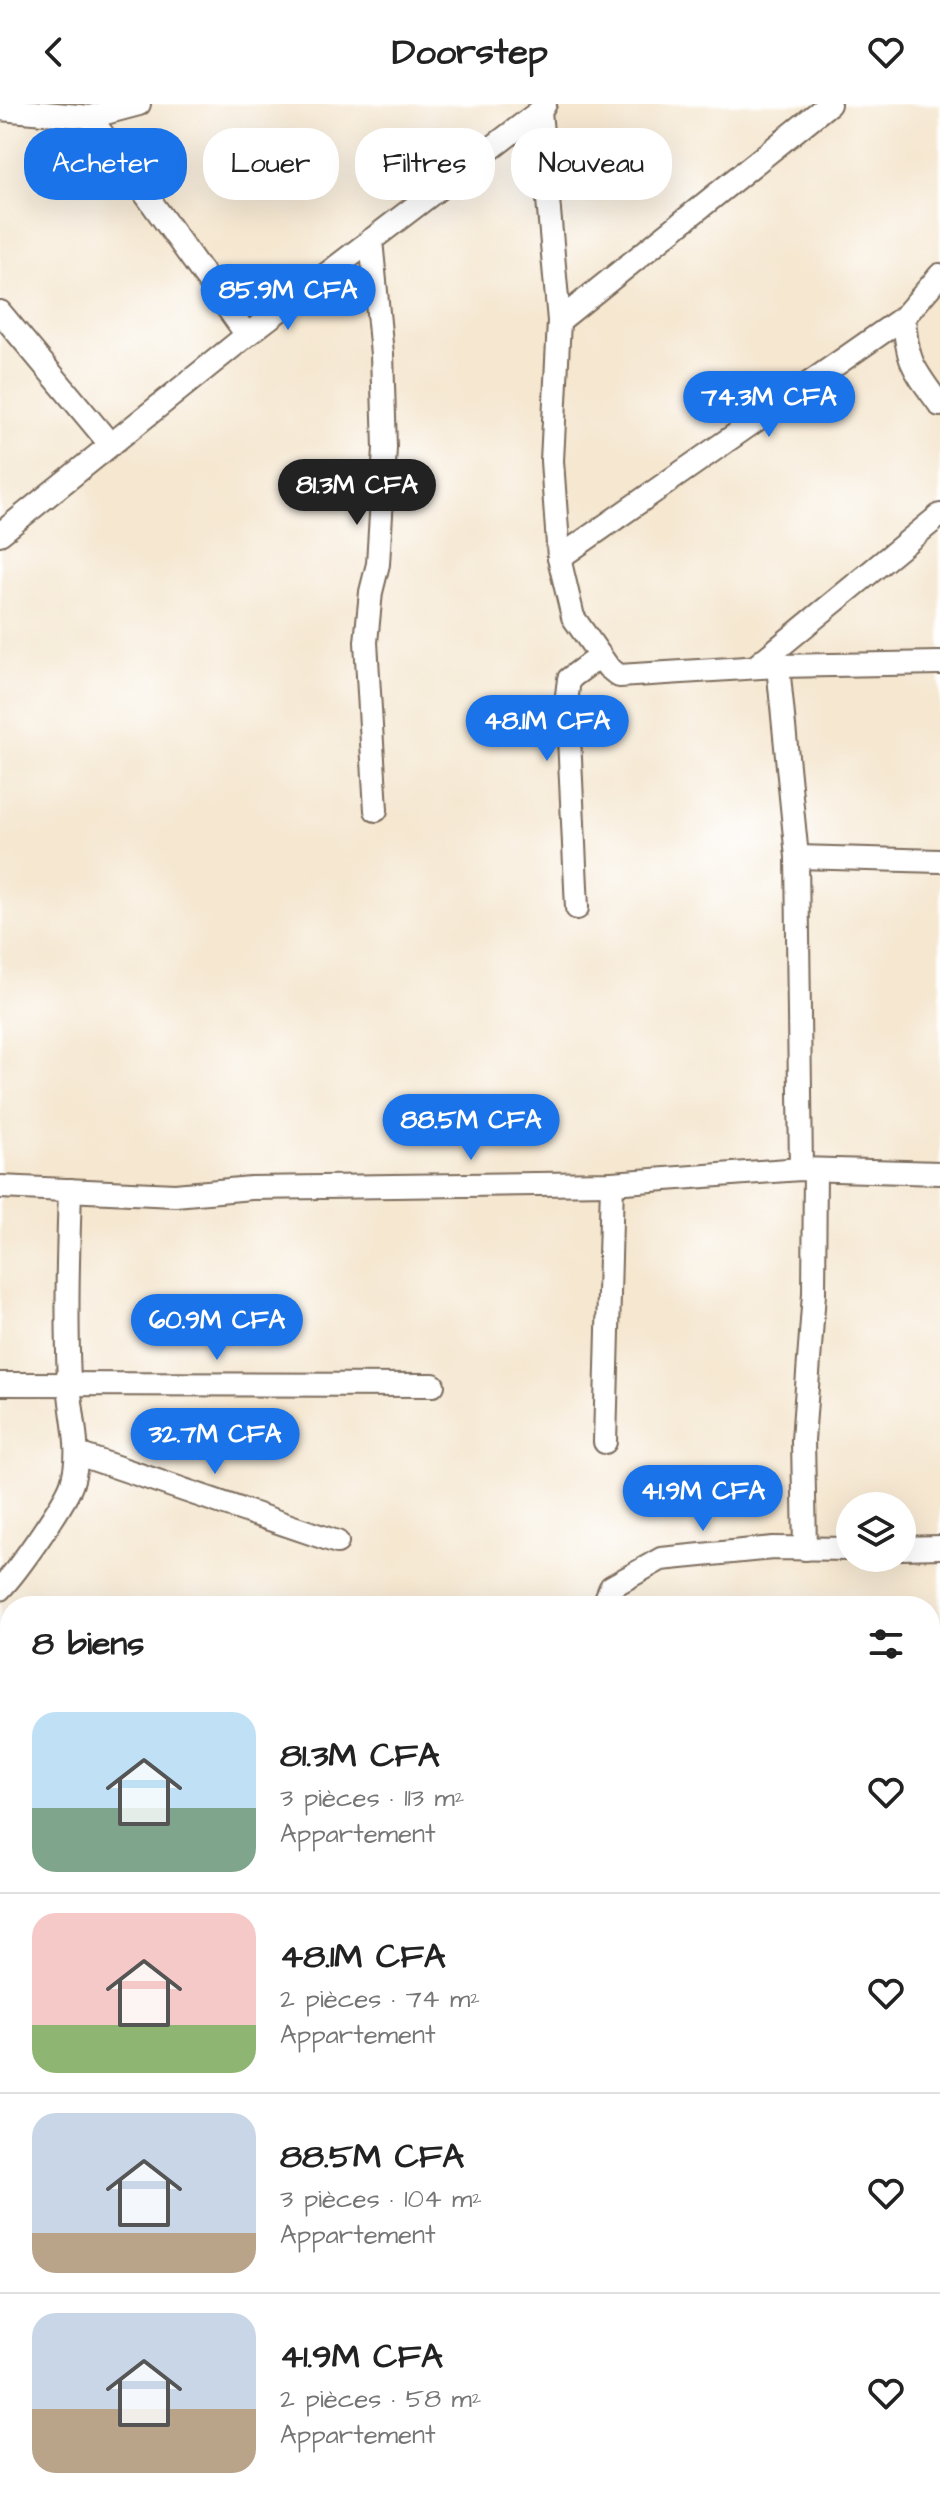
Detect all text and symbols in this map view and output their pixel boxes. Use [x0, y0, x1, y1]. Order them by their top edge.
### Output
text: Doorstep [392, 27, 548, 78]
icon: back [32, 30, 76, 74]
icon: heart [864, 30, 908, 74]
chip: Acheter [24, 128, 187, 200]
chip: Louer [203, 128, 339, 200]
chip: Filtres [355, 128, 495, 200]
chip: Nouveau [511, 128, 672, 200]
pin: 85.9M CFA [196, 264, 380, 332]
text: 85.9M CFA [219, 272, 357, 308]
pin: 74.3M CFA [677, 371, 861, 439]
text: 74.3M CFA [701, 379, 837, 415]
pin: 81.3M CFA [265, 459, 449, 527]
text: 81.3M CFA [296, 467, 418, 503]
pin: 48.1M CFA [455, 695, 639, 763]
text: 48.1M CFA [484, 703, 610, 739]
pin: 88.5M CFA [379, 1094, 563, 1162]
text: 88.5M CFA [401, 1102, 541, 1138]
pin: 60.9M CFA [125, 1294, 309, 1362]
text: 60.9M CFA [149, 1302, 285, 1338]
pin: 32.7M CFA [123, 1408, 307, 1476]
text: 32.7M CFA [149, 1416, 281, 1452]
pin: 41.9M CFA [611, 1465, 795, 1533]
text: 41.9M CFA [641, 1473, 765, 1509]
map controls [836, 1492, 916, 1572]
button: layers [836, 1492, 916, 1572]
text: 8 biens [32, 1620, 144, 1668]
icon: filters [864, 1622, 908, 1666]
text: 81.3M CFA [280, 1732, 440, 1780]
icon: home [96, 1744, 192, 1840]
icon: heart [864, 1770, 908, 1814]
text: 3 pièces · 113 m² [280, 1780, 464, 1816]
text: Appartement [280, 1816, 436, 1852]
text: 48.1M CFA [280, 1933, 445, 1981]
icon: home [96, 1945, 192, 2041]
icon: heart [864, 1971, 908, 2015]
text: 2 pièces · 74 m² [280, 1981, 480, 2017]
text: Appartement [280, 2017, 436, 2053]
text: 88.5M CFA [280, 2133, 464, 2181]
icon: home [96, 2145, 192, 2241]
icon: heart [864, 2171, 908, 2215]
text: 3 pièces · 104 m² [280, 2181, 482, 2217]
text: Appartement [280, 2217, 436, 2253]
text: 41.9M CFA [280, 2333, 443, 2381]
icon: home [96, 2345, 192, 2441]
icon: heart [864, 2371, 908, 2415]
text: 2 pièces · 58 m² [280, 2381, 481, 2417]
text: Appartement [280, 2417, 436, 2453]

